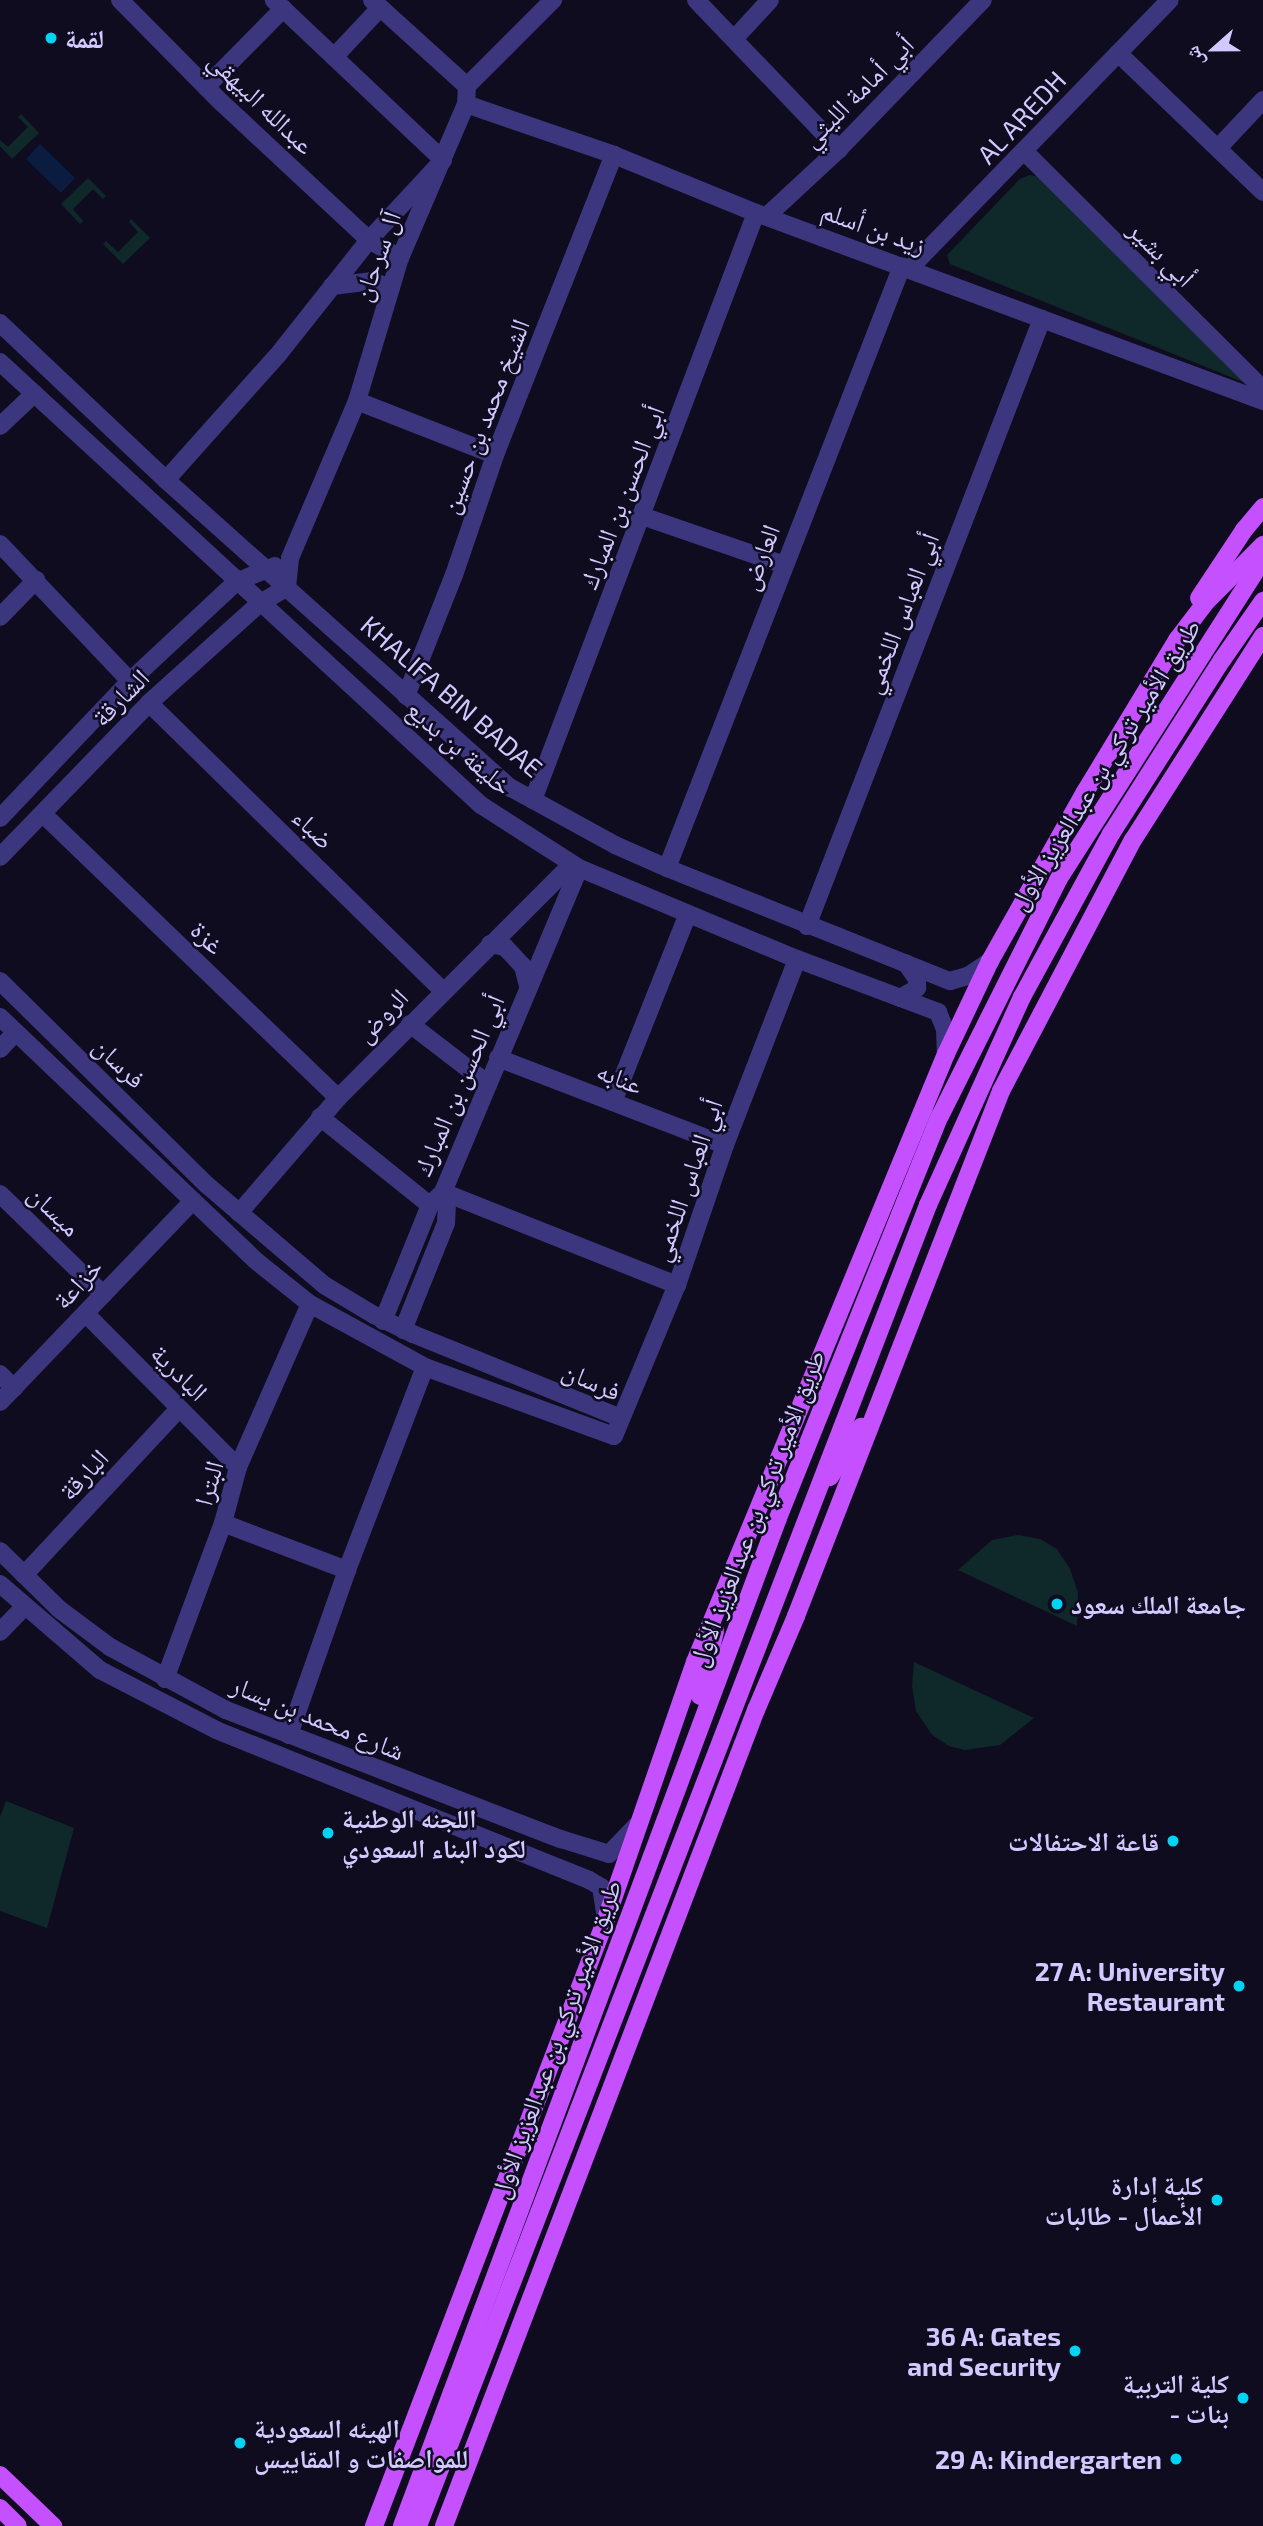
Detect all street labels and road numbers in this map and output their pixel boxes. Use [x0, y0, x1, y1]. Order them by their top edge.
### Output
street label: أبي أمامة الليثي [794, 28, 920, 154]
street label: عبدالله البيهقي [203, 44, 321, 160]
street label: AL AREDH [970, 64, 1072, 170]
street label: زيد بن أسلم [818, 194, 930, 260]
street label: آل سرحان [345, 207, 407, 305]
street label: أبي بشير [1122, 213, 1202, 293]
street label: الشيخ محمد بن حسين [433, 314, 535, 518]
street label: أبي الحسن بن المبارك [572, 401, 670, 593]
street label: العارض [732, 520, 786, 594]
street label: أبي العباس اللخمي [855, 528, 945, 698]
street label: KHALIFA BIN BADAE [355, 608, 549, 784]
street label: طريق الأمير تركي بن عبدالعزيز الأول [1002, 613, 1206, 915]
street label: الشارقة [85, 662, 155, 732]
street label: خليفة بن بديع [401, 693, 519, 801]
street label: ضباء [287, 801, 341, 855]
street label: غزة [185, 914, 231, 960]
street label: الروض [348, 982, 414, 1048]
street label: أبي الحسن بن المبارك [406, 990, 510, 1180]
street label: فرسان [87, 1030, 153, 1094]
street label: عنابه [593, 1054, 647, 1100]
street label: أبي العباس اللخمي [644, 1095, 728, 1265]
street label: ميسان [22, 1178, 88, 1242]
street label: خزاعة [46, 1251, 108, 1315]
street label: البادرية [145, 1337, 215, 1407]
street label: طريق الأمير تركي بن عبدالعزيز الأول [681, 1345, 831, 1671]
street label: فرسان [558, 1353, 626, 1407]
street label: البارقة [52, 1442, 114, 1506]
street label: البترا [187, 1457, 229, 1509]
street label: شارع محمد بن يسار [227, 1668, 409, 1766]
street label: طريق الأمير تركي بن عبدالعزيز الأول [483, 1875, 627, 2203]

